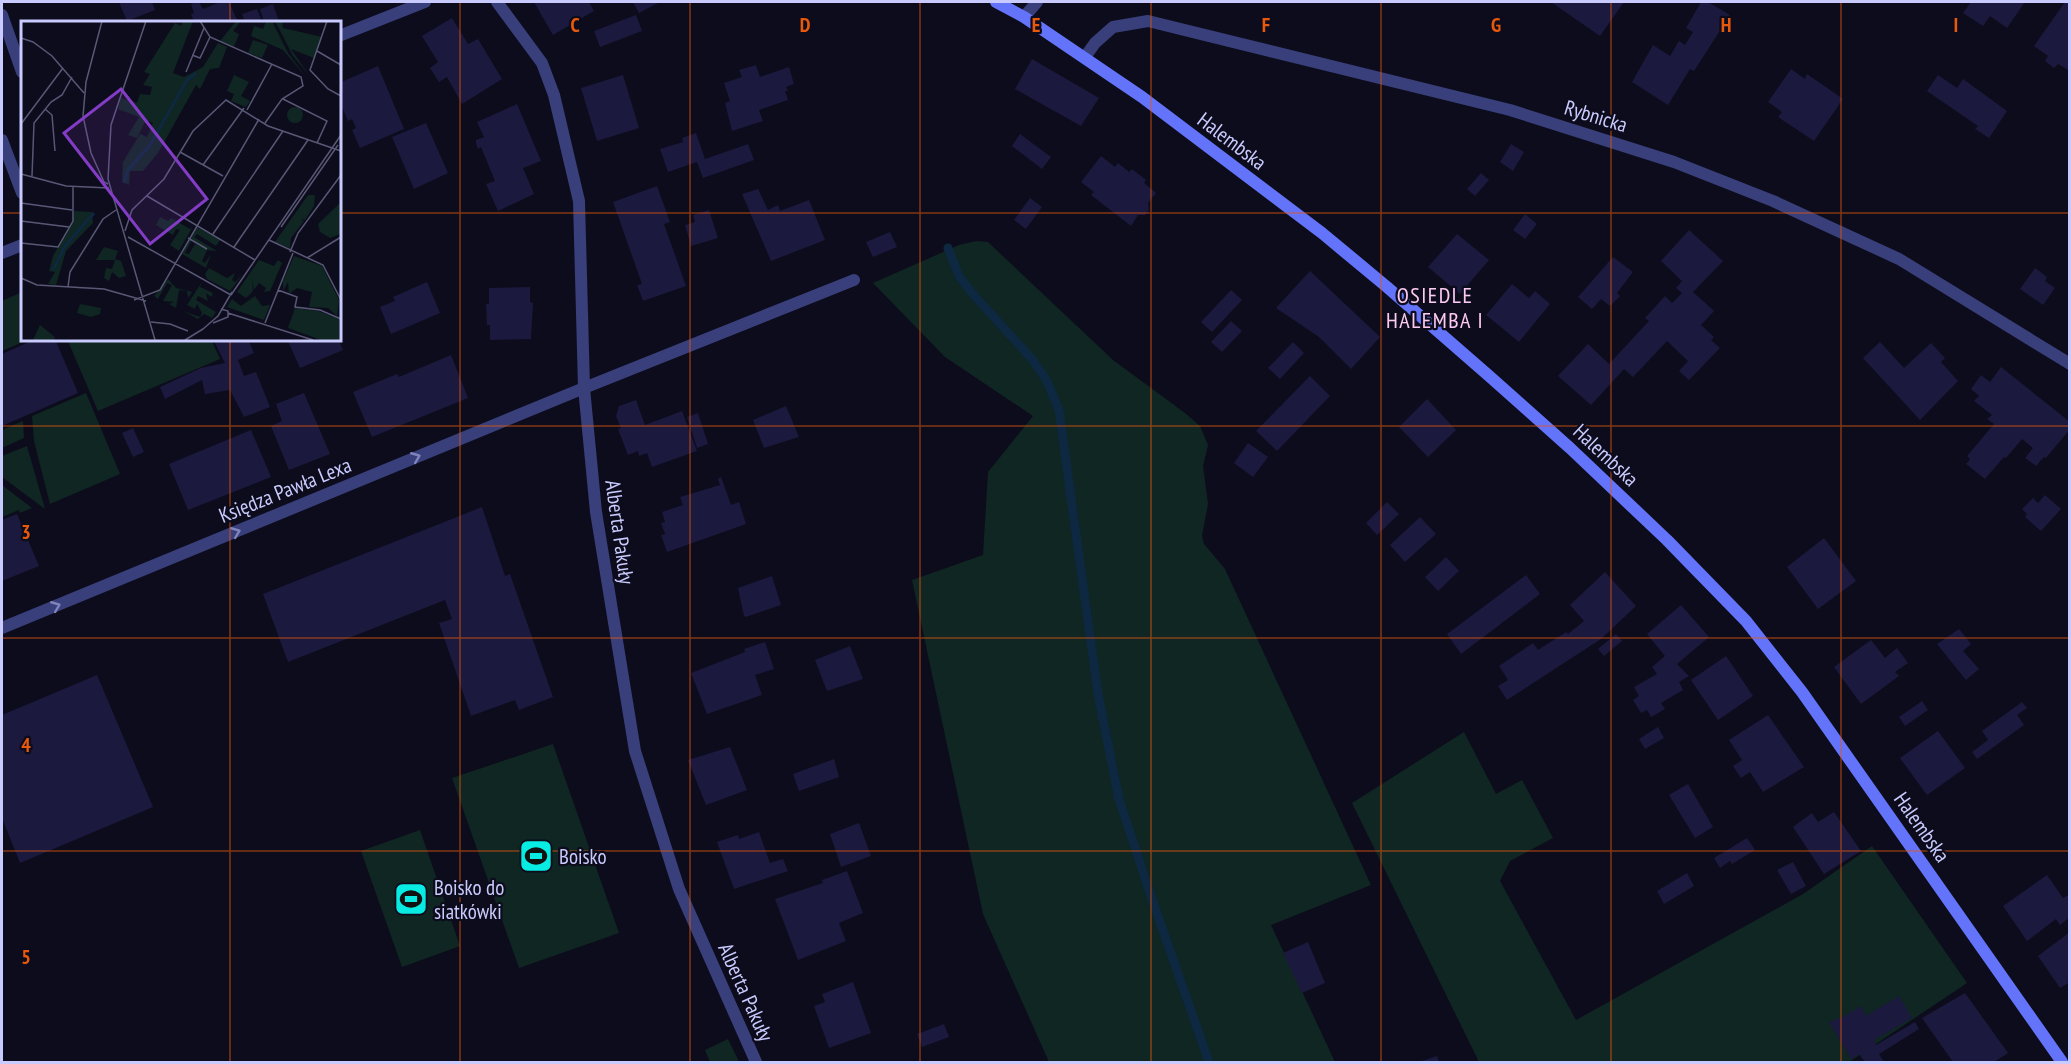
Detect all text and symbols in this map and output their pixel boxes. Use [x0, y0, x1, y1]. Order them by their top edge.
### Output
text: C [570, 12, 580, 38]
text: D [800, 12, 811, 38]
text: E [1032, 12, 1040, 38]
text: F [1262, 12, 1270, 38]
text: G [1491, 12, 1501, 38]
text: H [1721, 12, 1731, 38]
text: I [1954, 12, 1958, 38]
inset map [21, 21, 340, 340]
street label: Rybnicka [1561, 94, 1631, 138]
street label: Halembska [1192, 106, 1272, 176]
district label: OSIEDLE HALEMBA I [1386, 281, 1484, 334]
street label: Halembska [1568, 418, 1644, 492]
street label: Księdza Pawła Lexa [215, 451, 355, 529]
one-way arrow [410, 452, 421, 464]
street label: Alberta Pakuły [599, 478, 641, 586]
text: 3 [21, 519, 31, 545]
one-way arrow [230, 527, 241, 539]
one-way arrow [49, 601, 60, 613]
text: 4 [21, 732, 31, 758]
street label: Halembska [1888, 787, 1956, 867]
sports icon: Boisko [518, 838, 554, 874]
place label: Boisko [559, 843, 607, 870]
place label: Boisko do siatkówki [434, 874, 504, 925]
sports icon: Boisko do siatkówki [393, 881, 429, 917]
street label: Alberta Pakuły [712, 939, 780, 1045]
text: 5 [21, 944, 31, 970]

